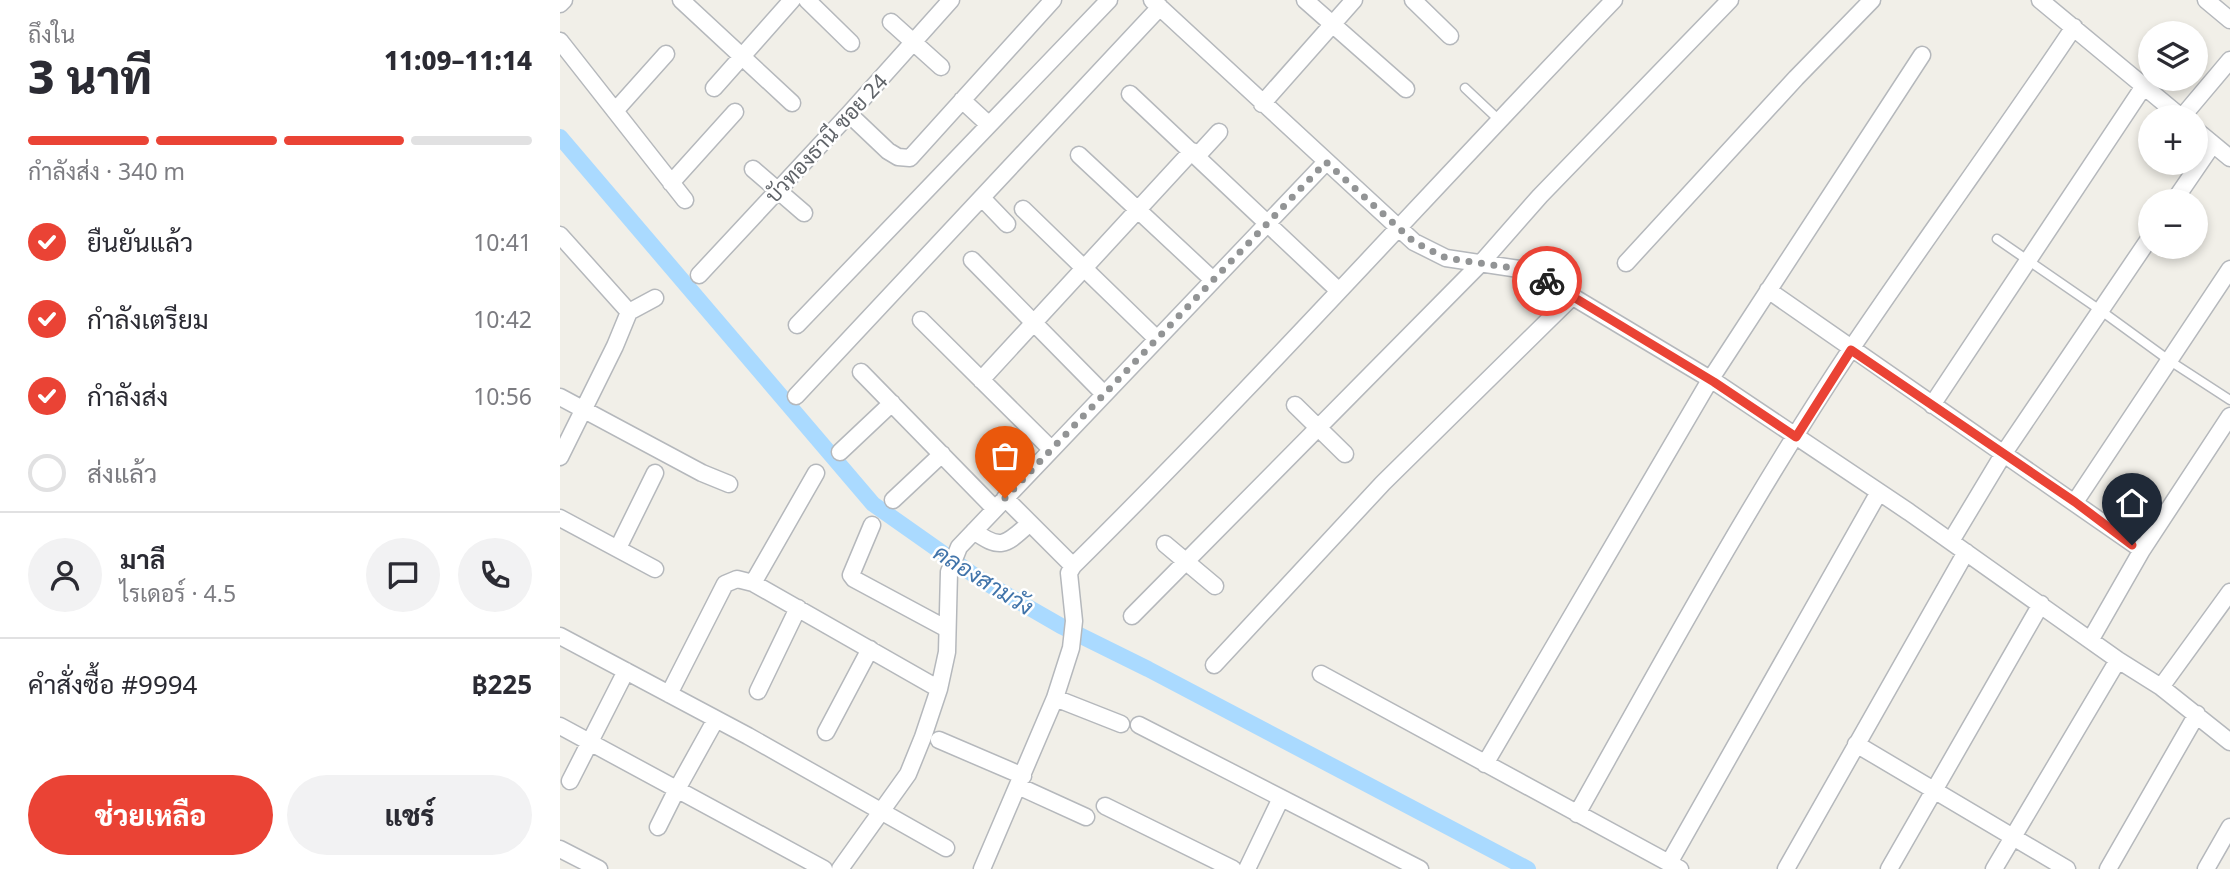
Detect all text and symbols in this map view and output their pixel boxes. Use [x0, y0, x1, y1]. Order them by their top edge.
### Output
text: ถึงใน [28, 18, 75, 50]
map controls [2138, 21, 2208, 259]
button: layers [2138, 21, 2208, 91]
text: 11:09–11:14 [384, 42, 532, 78]
text: 3 นาที [28, 45, 152, 107]
street label: บัวทองธานี ซอย 24 [759, 67, 893, 209]
button: + [2138, 105, 2208, 175]
text: กำลังส่ง · 340 m [28, 155, 185, 187]
button: − [2138, 189, 2208, 259]
icon: check [28, 223, 66, 261]
text: ยืนยันแล้ว [87, 224, 193, 260]
text: 10:41 [473, 226, 532, 258]
courier [1512, 246, 1582, 316]
icon: bike [1528, 262, 1566, 300]
icon: check [28, 300, 66, 338]
text: กำลังเตรียม [87, 301, 209, 337]
text: 10:42 [473, 303, 532, 335]
icon: check [28, 377, 66, 415]
text: กำลังส่ง [87, 378, 168, 414]
text: 10:56 [473, 380, 532, 412]
pin [975, 426, 1035, 498]
icon: bag [986, 437, 1024, 475]
text: ส่งแล้ว [87, 455, 157, 491]
pin [2102, 473, 2162, 545]
icon: home [2113, 484, 2151, 522]
water label: คลองสามวัง [928, 536, 1040, 622]
button: person [28, 538, 102, 612]
button: chat [366, 538, 440, 612]
button: phone [458, 538, 532, 612]
text: มาลี [120, 541, 165, 577]
text: ไรเดอร์ · 4.5 [120, 577, 236, 609]
text: คำสั่งซื้อ #9994 [28, 666, 198, 702]
text: ฿225 [472, 666, 532, 702]
button: ช่วยเหลือ [28, 775, 273, 855]
button: แชร์ [287, 775, 532, 855]

